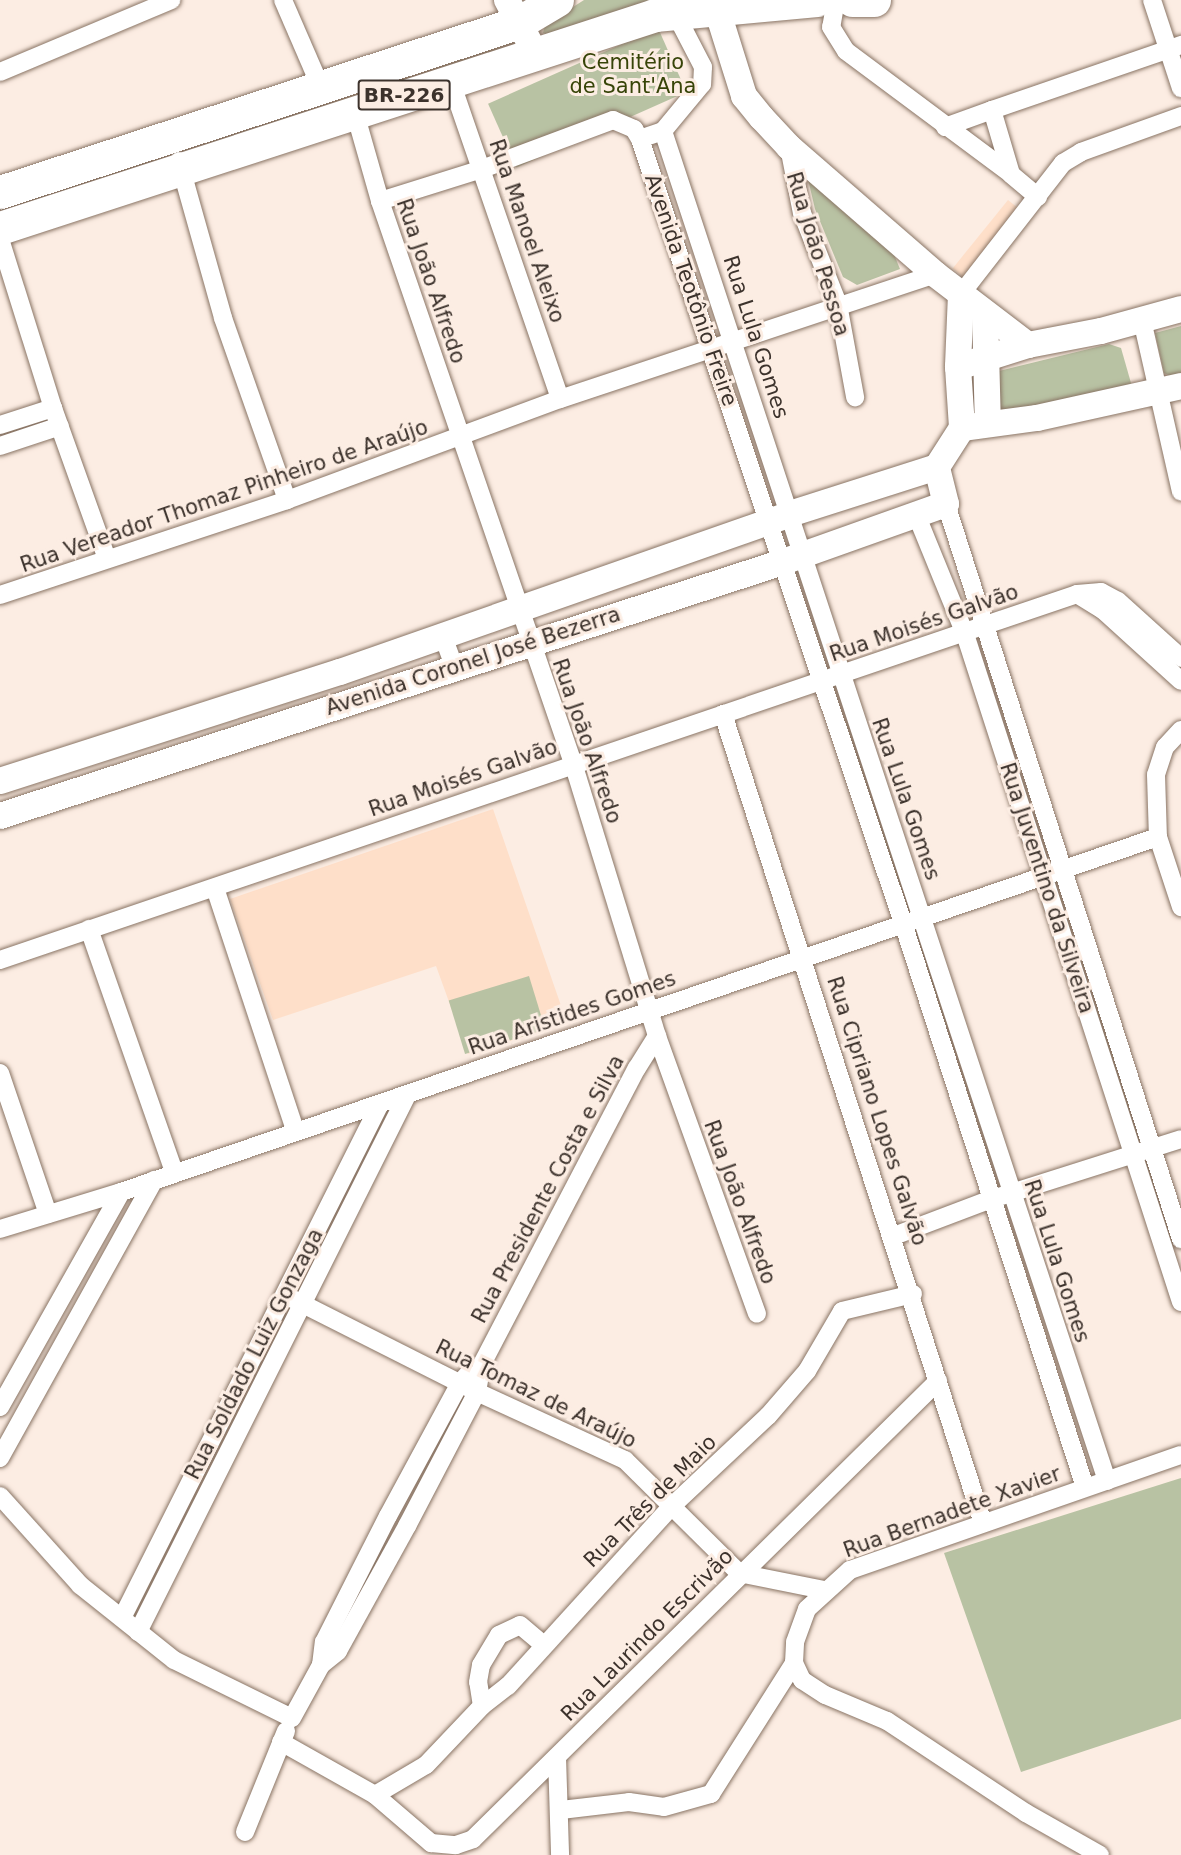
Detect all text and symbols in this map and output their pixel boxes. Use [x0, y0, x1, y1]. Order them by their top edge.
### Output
park label: Cemitério de Sant'Ana [570, 49, 696, 99]
road number: BR-226 [358, 78, 450, 112]
street label: Rua Manoel Aleixo [484, 136, 570, 326]
street label: Rua João Pessoa [781, 169, 855, 339]
street label: Avenida Teotônio Freire [639, 171, 743, 409]
street label: Rua João Alfredo [391, 195, 471, 367]
street label: Rua Lula Gomes [718, 252, 794, 422]
street label: Rua Vereador Thomaz Pinheiro de Araújo [17, 414, 431, 578]
street label: Rua Moisés Galvão [826, 579, 1022, 667]
street label: Avenida Coronel José Bezerra [322, 601, 624, 721]
street label: Rua João Alfredo [547, 655, 627, 827]
street label: Rua Lula Gomes [866, 715, 946, 883]
street label: Rua Moisés Galvão [365, 734, 561, 822]
street label: Rua Juventino da Silveira [995, 759, 1099, 1017]
street label: Rua Aristides Gomes [465, 966, 679, 1060]
street label: Rua Cipriano Lopes Galvão [821, 973, 933, 1249]
street label: Rua Presidente Costa e Silva [466, 1051, 630, 1327]
street label: Rua João Alfredo [699, 1117, 781, 1287]
street label: Rua Lula Gomes [1019, 1176, 1095, 1346]
street label: Rua Soldado Luiz Gonzaga [180, 1224, 328, 1484]
street label: Rua Tomaz de Araújo [431, 1334, 641, 1454]
street label: Rua Três de Maio [578, 1429, 722, 1573]
street label: Rua Bernadete Xavier [840, 1461, 1064, 1563]
street label: Rua Laurindo Escrivão [556, 1544, 738, 1726]

